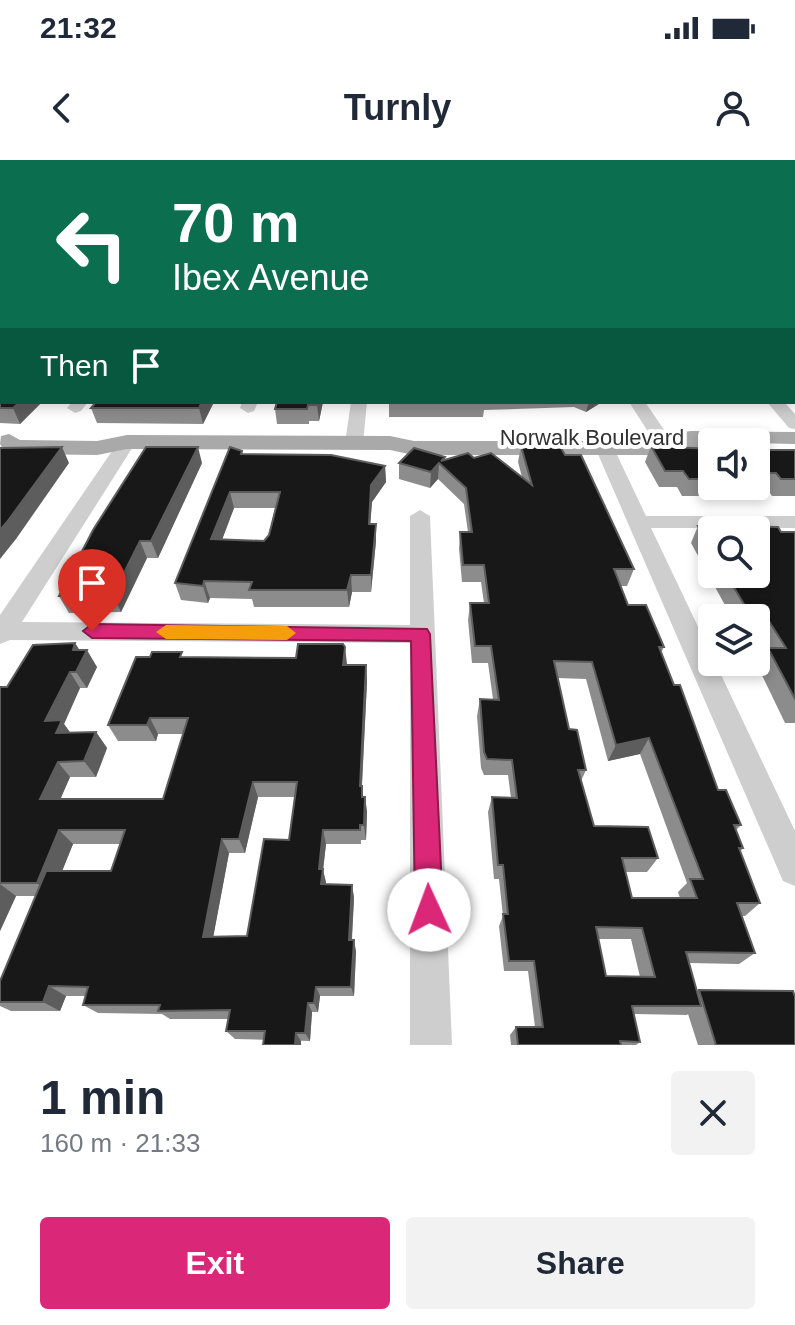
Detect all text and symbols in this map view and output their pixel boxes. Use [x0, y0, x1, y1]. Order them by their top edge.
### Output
text: 21:32 [40, 11, 117, 44]
icon: back [40, 86, 84, 130]
icon: person [711, 86, 755, 130]
text: Turnly [344, 87, 451, 128]
text: 70 m [172, 191, 300, 254]
icon: left [40, 192, 144, 296]
text: Ibex Avenue [172, 257, 370, 298]
icon: arrive [124, 344, 168, 388]
text: Then [40, 349, 108, 382]
street label: Norwalk Boulevard [500, 425, 684, 450]
map controls [698, 428, 770, 676]
button: sound [698, 428, 770, 500]
button: search [698, 516, 770, 588]
pin [58, 549, 126, 631]
icon: arrive [70, 561, 114, 605]
button: layers [698, 604, 770, 676]
position arrow [387, 868, 471, 952]
text: 1 min [40, 1071, 165, 1124]
button: close [671, 1071, 755, 1155]
text: 160 m · 21:33 [40, 1128, 200, 1158]
button: Exit [40, 1217, 390, 1309]
button: Share [406, 1217, 755, 1309]

